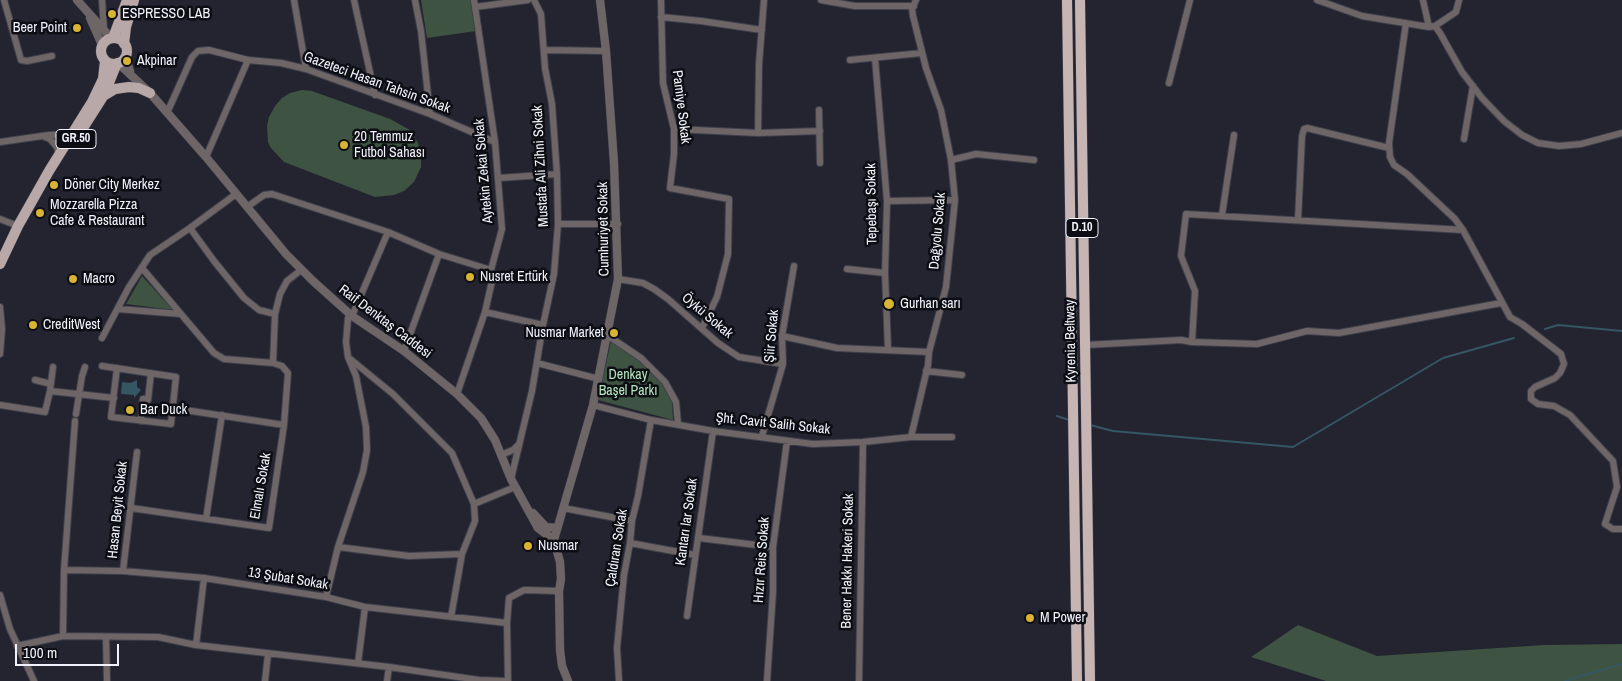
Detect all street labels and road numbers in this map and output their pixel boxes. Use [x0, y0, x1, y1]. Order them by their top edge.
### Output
street label: Gazeteci Hasan Tahsin Sokak [301, 49, 453, 117]
street label: Pamiye Sokak [668, 69, 694, 145]
street label: Mustafa Ali Zihni Sokak [529, 105, 553, 227]
street label: Aytekin Zekai Sokak [471, 118, 497, 224]
road number: GR.50 [56, 130, 96, 148]
street label: Tepebaşı Sokak [863, 163, 881, 245]
street label: Cumhuriyet Sokak [595, 182, 613, 276]
street label: Dağyolu Sokak [926, 192, 950, 270]
road number: D.10 [1066, 218, 1098, 238]
street label: Raif Denktaş Caddesi [335, 281, 435, 363]
street label: Öykü Sokak [678, 290, 736, 342]
street label: Kyrenia Beltway [1062, 299, 1080, 383]
street label: Şiir Sokak [761, 309, 783, 363]
street label: Şht. Cavit Salih Sokak [715, 410, 831, 438]
street label: Elmalı Sokak [247, 452, 275, 520]
street label: Hasan Beyit Sokak [105, 461, 131, 559]
street label: Kantarı lar Sokak [673, 477, 701, 567]
street label: Bener Hakkı Hakeri Sokak [838, 493, 858, 629]
street label: Çaldıran Sokak [603, 508, 631, 588]
street label: Hızır Reis Sokak [751, 516, 773, 604]
street label: 13 Şubat Sokak [247, 564, 329, 594]

